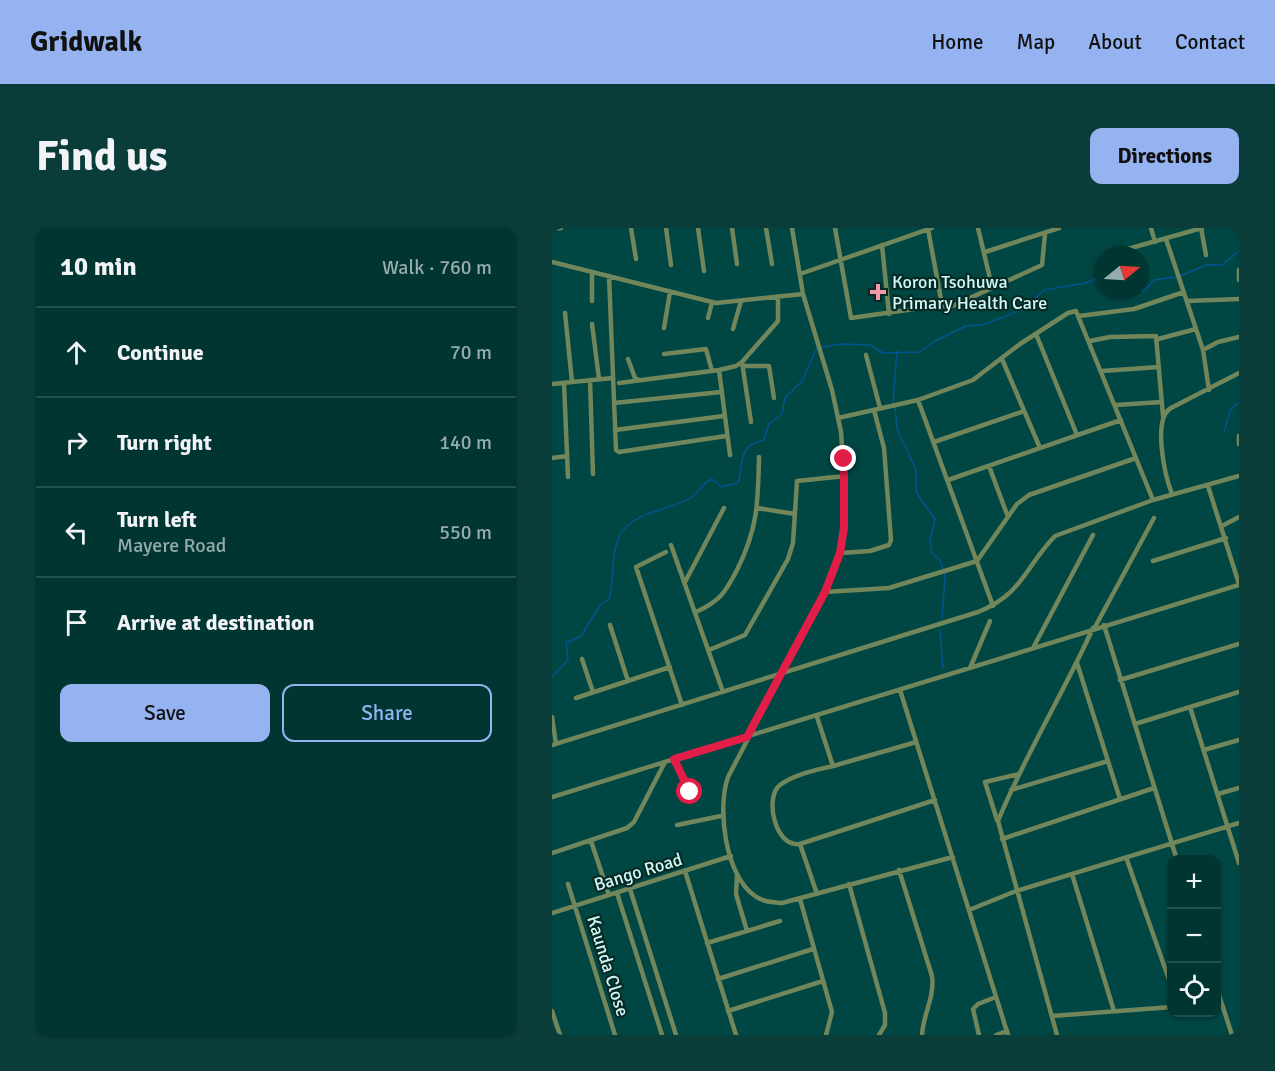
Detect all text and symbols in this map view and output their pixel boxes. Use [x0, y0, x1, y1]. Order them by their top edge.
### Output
text: Gridwalk [30, 25, 142, 59]
text: Home [931, 29, 984, 55]
text: Map [1017, 29, 1055, 55]
text: About [1088, 29, 1142, 55]
text: Contact [1175, 29, 1245, 55]
button: Directions [1090, 128, 1239, 184]
text: Find us [36, 131, 167, 182]
north arrow [1095, 246, 1149, 300]
text: 10 min [60, 251, 137, 283]
text: Walk · 760 m [382, 255, 492, 280]
place label: Koron Tsohuwa Primary Health Care [892, 271, 1047, 314]
marker: Koron Tsohuwa Primary Health Care [869, 283, 887, 301]
icon: ahead [60, 336, 93, 369]
text: Continue [117, 339, 204, 366]
text: 70 m [450, 340, 492, 365]
icon: right [60, 426, 93, 459]
text: Turn right [117, 429, 212, 456]
text: 140 m [439, 430, 492, 455]
route end [830, 445, 856, 471]
text: Turn left [117, 506, 197, 533]
icon: left [60, 516, 93, 549]
text: 550 m [439, 520, 492, 545]
text: Mayere Road [117, 533, 226, 558]
icon: arrive [60, 606, 93, 639]
text: Arrive at destination [117, 609, 314, 636]
button: Save [60, 684, 270, 742]
button: Share [282, 684, 492, 742]
route start [676, 778, 702, 804]
street label: Bango Road [591, 848, 685, 896]
map controls [1167, 855, 1221, 1017]
button: + [1167, 855, 1221, 909]
button: − [1167, 909, 1221, 963]
street label: Kaunda Close [582, 913, 634, 1019]
button: locate [1167, 963, 1221, 1017]

